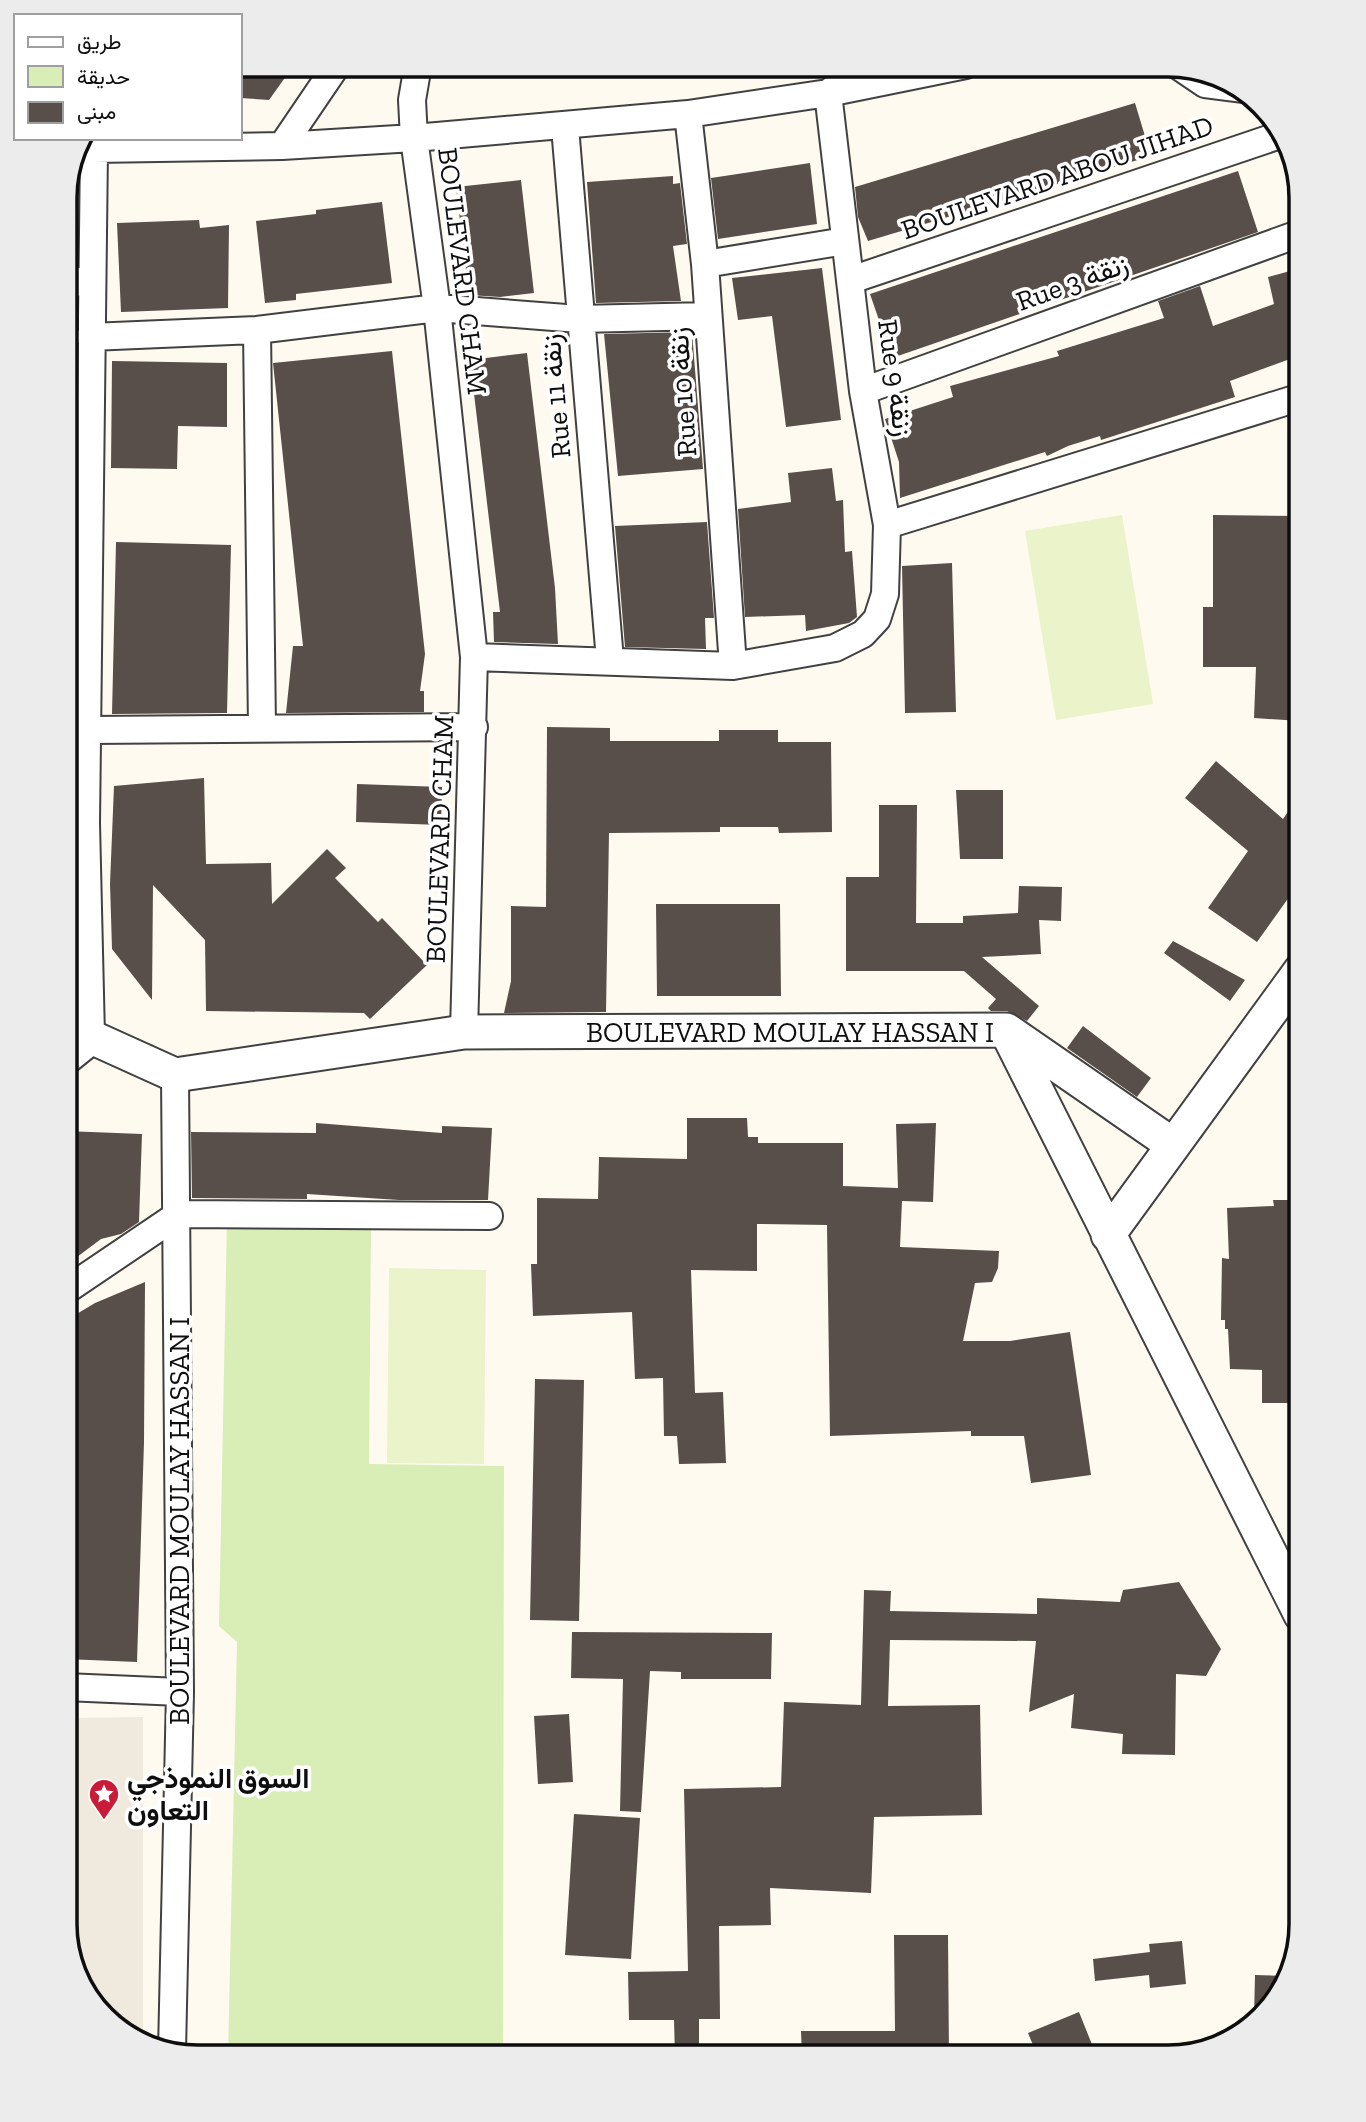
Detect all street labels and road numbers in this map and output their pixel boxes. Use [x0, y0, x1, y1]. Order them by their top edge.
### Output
street label: BOULEVARD ABOU JIHAD [897, 109, 1217, 246]
street label: BOULEVARD CHAM [431, 146, 494, 396]
street label: Rue 3 زنقة [1012, 247, 1133, 319]
street label: Rue 9 زنقة [870, 317, 920, 439]
street label: Rue 10 زنقة [662, 326, 704, 458]
street label: Rue 11 زنقة [534, 332, 578, 459]
street label: BOULEVARD CHAM [419, 714, 460, 964]
street label: BOULEVARD MOULAY HASSAN I [586, 1016, 994, 1049]
street label: BOULEVARD MOULAY HASSAN I [163, 1317, 196, 1725]

